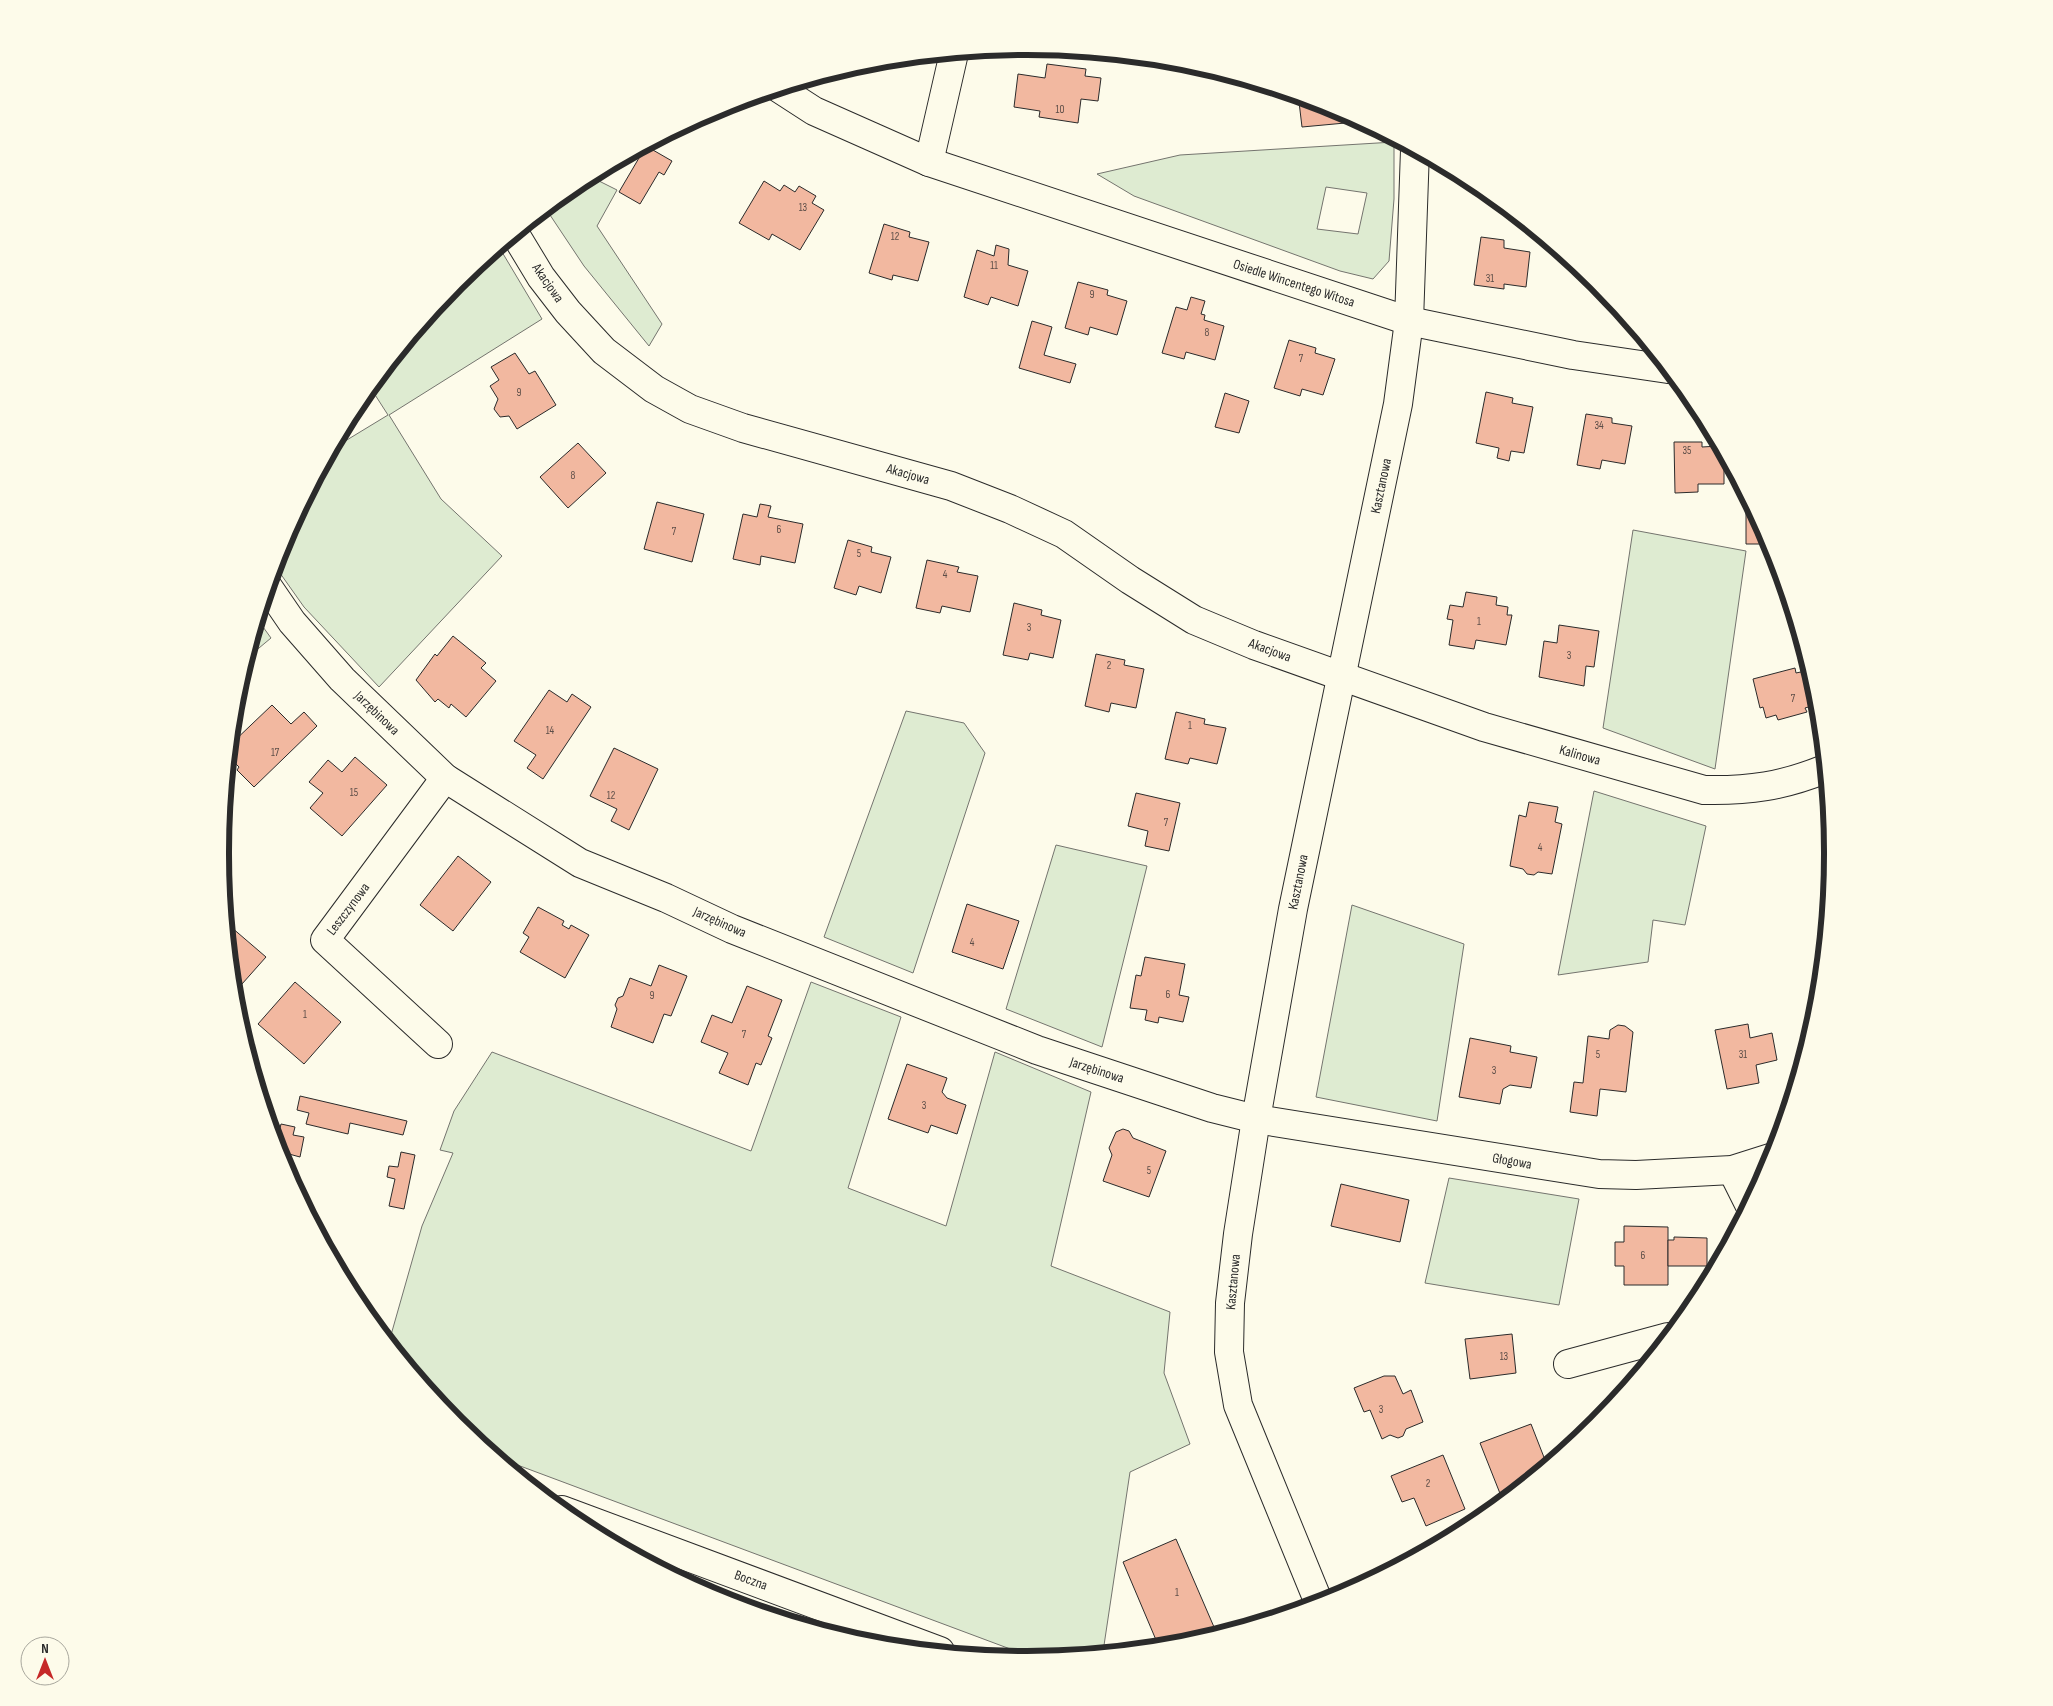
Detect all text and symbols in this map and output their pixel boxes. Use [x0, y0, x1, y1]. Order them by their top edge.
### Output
house number: 10 [1056, 103, 1064, 116]
house number: 13 [799, 201, 808, 214]
house number: 12 [891, 230, 900, 243]
street label: Osiedle Wincentego Witosa [1231, 255, 1357, 311]
street label: Akacjowa [528, 259, 568, 306]
house number: 11 [990, 259, 998, 272]
house number: 31 [1486, 272, 1494, 285]
house number: 9 [1090, 288, 1095, 301]
house number: 8 [1205, 326, 1210, 339]
house number: 7 [1299, 352, 1304, 365]
house number: 9 [517, 386, 522, 399]
house number: 34 [1594, 419, 1604, 432]
house number: 35 [1682, 444, 1692, 457]
street label: Kasztanowa [1367, 457, 1395, 515]
street label: Akacjowa [884, 460, 931, 488]
house number: 8 [571, 469, 576, 482]
house number: 6 [777, 523, 782, 536]
house number: 7 [672, 525, 677, 538]
house number: 5 [857, 547, 861, 560]
house number: 4 [943, 568, 948, 581]
house number: 1 [1477, 615, 1481, 628]
house number: 3 [1027, 621, 1032, 634]
street label: Akacjowa [1246, 634, 1294, 665]
house number: 3 [1567, 649, 1572, 662]
house number: 2 [1107, 659, 1112, 672]
street label: Jarzębinowa [350, 687, 403, 739]
house number: 7 [1791, 692, 1796, 705]
house number: 1 [1188, 719, 1192, 732]
house number: 14 [546, 724, 555, 737]
street label: Kalinowa [1557, 741, 1603, 769]
house number: 17 [271, 746, 280, 759]
house number: 15 [350, 786, 358, 799]
house number: 12 [607, 789, 616, 802]
house number: 7 [1164, 816, 1169, 829]
house number: 4 [1538, 841, 1543, 854]
street label: Kasztanowa [1284, 853, 1312, 911]
street label: Leszczynowa [323, 879, 373, 939]
street label: Jarzębinowa [690, 902, 749, 941]
house number: 4 [970, 936, 975, 949]
house number: 6 [1166, 988, 1171, 1001]
house number: 9 [650, 989, 655, 1002]
house number: 1 [303, 1008, 307, 1021]
house number: 7 [742, 1028, 747, 1041]
house number: 5 [1596, 1048, 1600, 1061]
house number: 31 [1739, 1048, 1747, 1061]
street label: Jarzębinowa [1067, 1053, 1126, 1087]
house number: 3 [1492, 1064, 1497, 1077]
house number: 3 [922, 1099, 927, 1112]
street label: Głogowa [1491, 1149, 1533, 1173]
house number: 5 [1147, 1164, 1151, 1177]
house number: 6 [1641, 1249, 1646, 1262]
street label: Kasztanowa [1222, 1253, 1244, 1311]
house number: 13 [1500, 1350, 1509, 1363]
house number: 3 [1379, 1403, 1384, 1416]
house number: 2 [1426, 1477, 1431, 1490]
street label: Boczna [732, 1566, 770, 1594]
house number: 1 [1175, 1586, 1179, 1599]
north arrow [20, 1636, 70, 1686]
text: N [41, 1640, 49, 1657]

